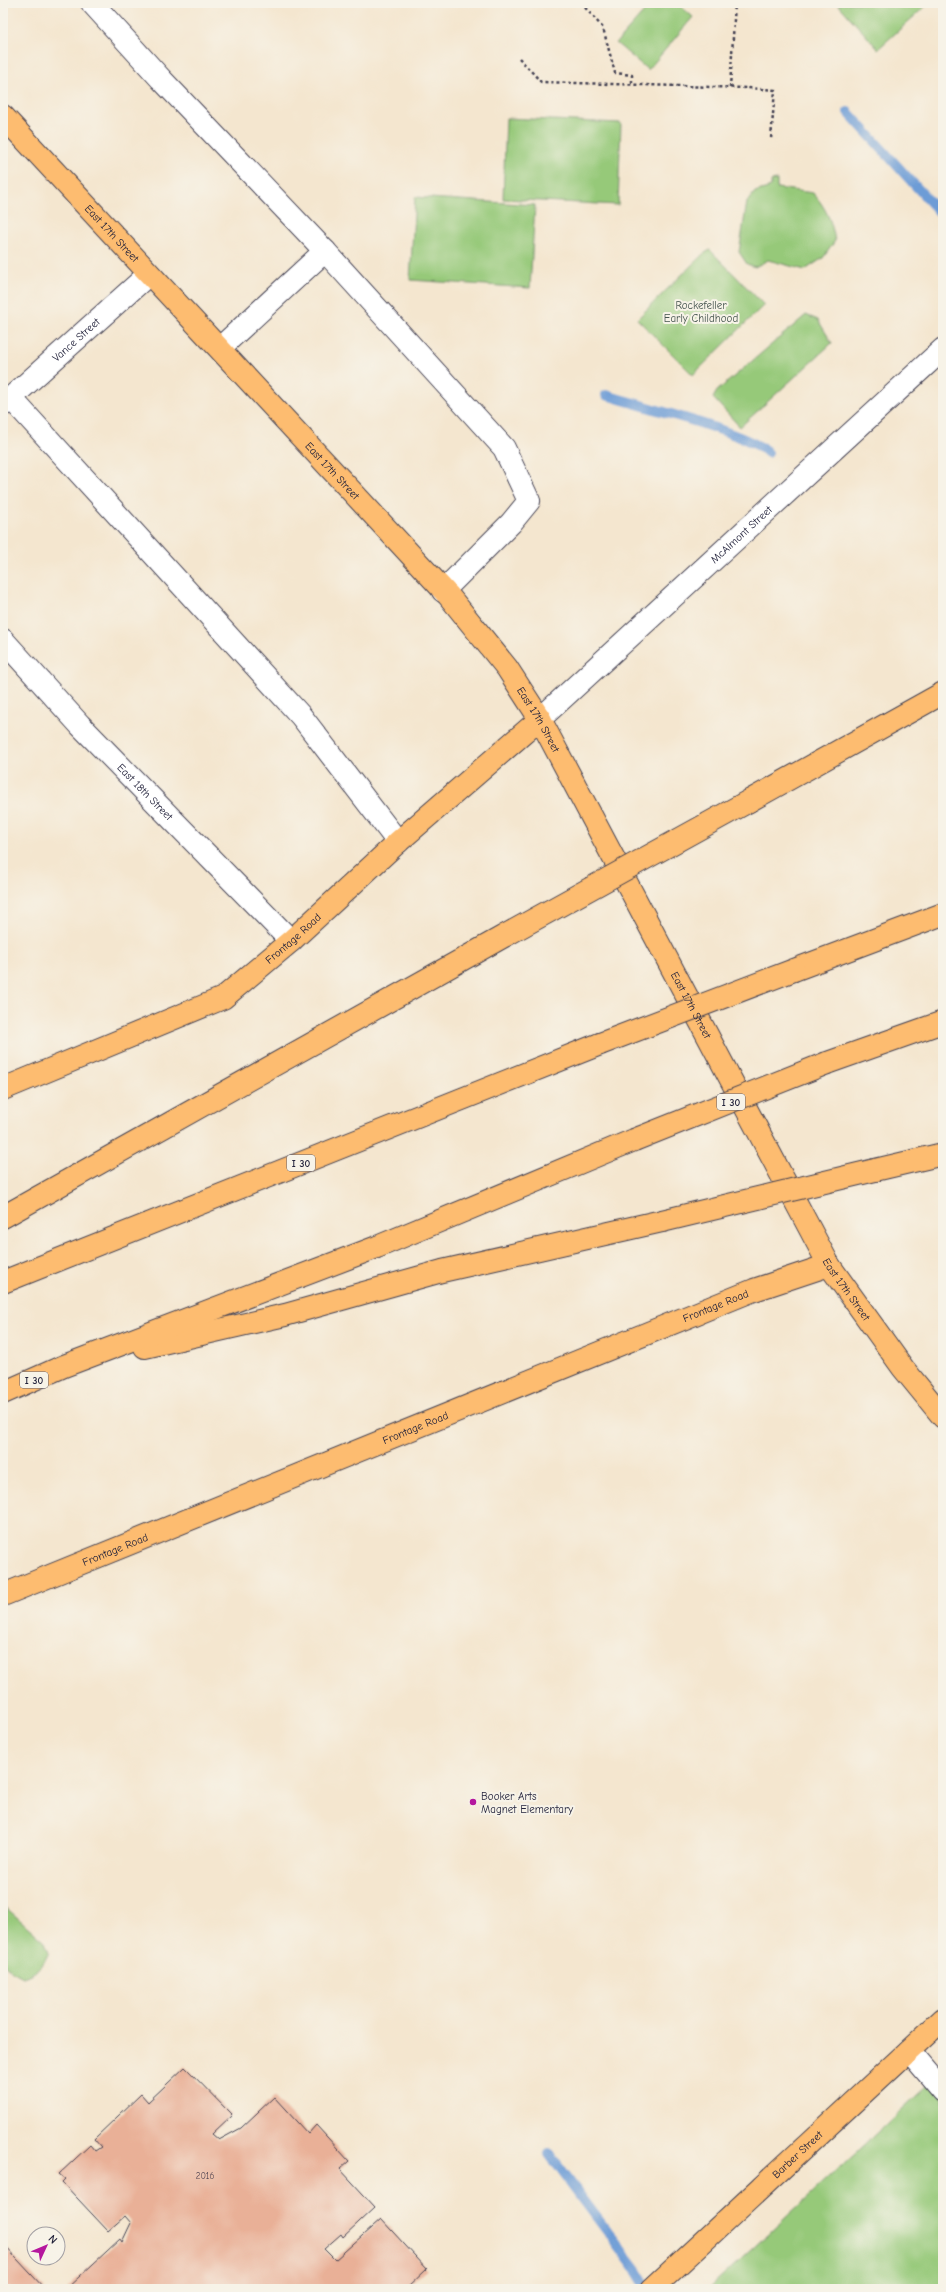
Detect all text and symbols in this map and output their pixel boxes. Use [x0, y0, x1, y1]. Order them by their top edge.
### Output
street label: East 17th Street [82, 202, 142, 266]
park label: Rockefeller Early Childhood [664, 299, 738, 325]
street label: Vance Street [50, 315, 103, 365]
street label: East 17th Street [302, 440, 362, 503]
street label: McAlmont Street [708, 503, 775, 566]
street label: East 17th Street [514, 684, 563, 755]
street label: East 18th Street [114, 761, 176, 824]
street label: Frontage Road [263, 911, 324, 967]
street label: East 17th Street [668, 970, 714, 1042]
road number: I 30 [717, 1094, 745, 1110]
road number: I 30 [287, 1155, 315, 1171]
street label: East 17th Street [820, 1256, 873, 1324]
street label: Frontage Road [681, 1287, 751, 1325]
road number: I 30 [20, 1372, 48, 1388]
street label: Frontage Road [381, 1409, 450, 1447]
street label: Frontage Road [81, 1531, 150, 1569]
place label: Booker Arts Magnet Elementary [481, 1790, 573, 1816]
marker: Booker Arts Magnet Elementary [468, 1797, 478, 1807]
street label: Barber Street [770, 2128, 826, 2181]
house number: 2016 [196, 2171, 214, 2181]
north arrow [26, 2226, 66, 2266]
text: N [46, 2232, 60, 2247]

